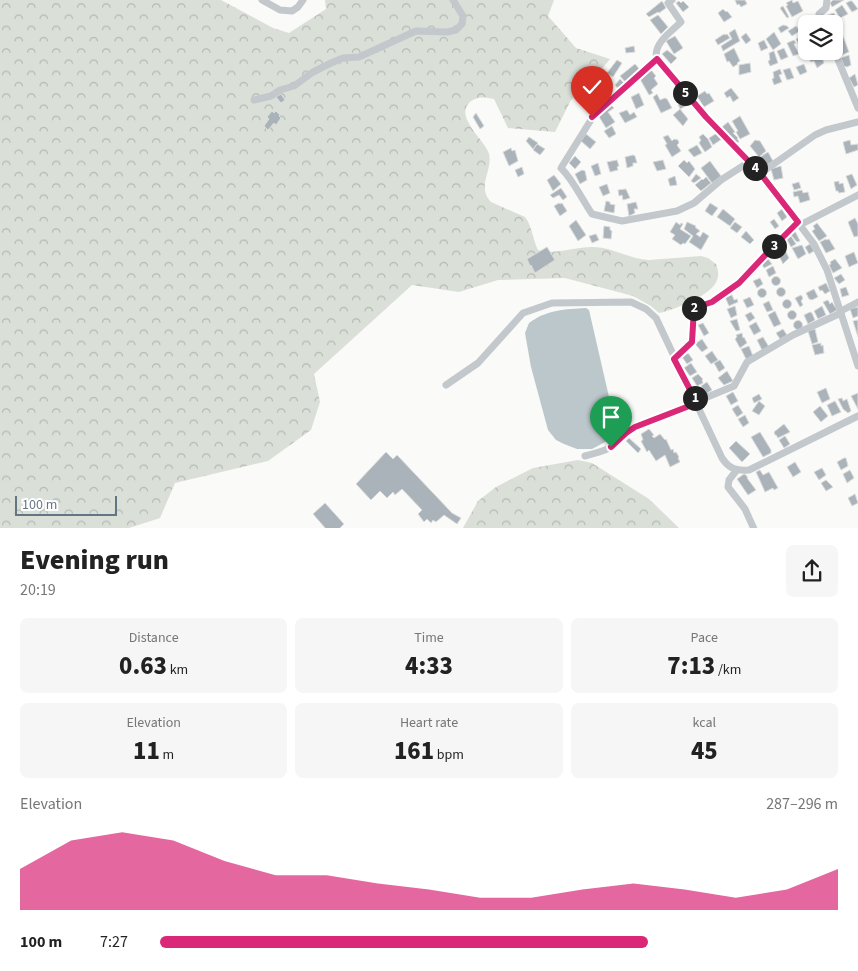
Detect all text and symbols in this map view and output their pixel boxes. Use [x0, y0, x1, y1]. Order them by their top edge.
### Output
map controls [798, 15, 843, 60]
button: layers [798, 15, 843, 60]
pin [571, 66, 613, 117]
icon: check [578, 73, 606, 101]
pin: 5 [672, 80, 698, 106]
text: 5 [682, 83, 689, 103]
pin: 4 [742, 156, 768, 180]
text: 4 [752, 158, 759, 178]
pin: 3 [762, 234, 786, 258]
text: 3 [771, 236, 778, 256]
pin: 2 [682, 296, 706, 320]
text: 2 [691, 298, 698, 318]
pin: 1 [682, 386, 708, 410]
text: 1 [692, 388, 699, 408]
pin [590, 396, 632, 447]
icon: arrive [597, 403, 625, 431]
scale bar [15, 493, 118, 517]
text: 100 m [22, 495, 57, 515]
text: Evening run [20, 540, 169, 580]
button: share [786, 545, 838, 597]
text: 20:19 [20, 579, 56, 601]
text: Distance [129, 628, 179, 648]
text: Time [414, 628, 444, 648]
text: Pace [691, 628, 718, 648]
text: 0.63 [119, 648, 167, 684]
text: 4:33 [405, 648, 453, 684]
text: 7:13 [667, 648, 715, 684]
text: km [167, 660, 188, 680]
text: /km [715, 660, 741, 680]
text: Elevation [126, 713, 181, 733]
text: Heart rate [400, 713, 458, 733]
text: kcal [693, 713, 716, 733]
text: 11 [133, 733, 160, 769]
text: 161 [394, 733, 434, 769]
text: 45 [691, 733, 718, 769]
text: m [160, 745, 174, 765]
text: bpm [434, 745, 464, 765]
text: Elevation [20, 793, 82, 815]
text: 287–296 m [766, 793, 838, 815]
text: 100 m [20, 931, 62, 953]
text: 7:27 [100, 931, 128, 953]

